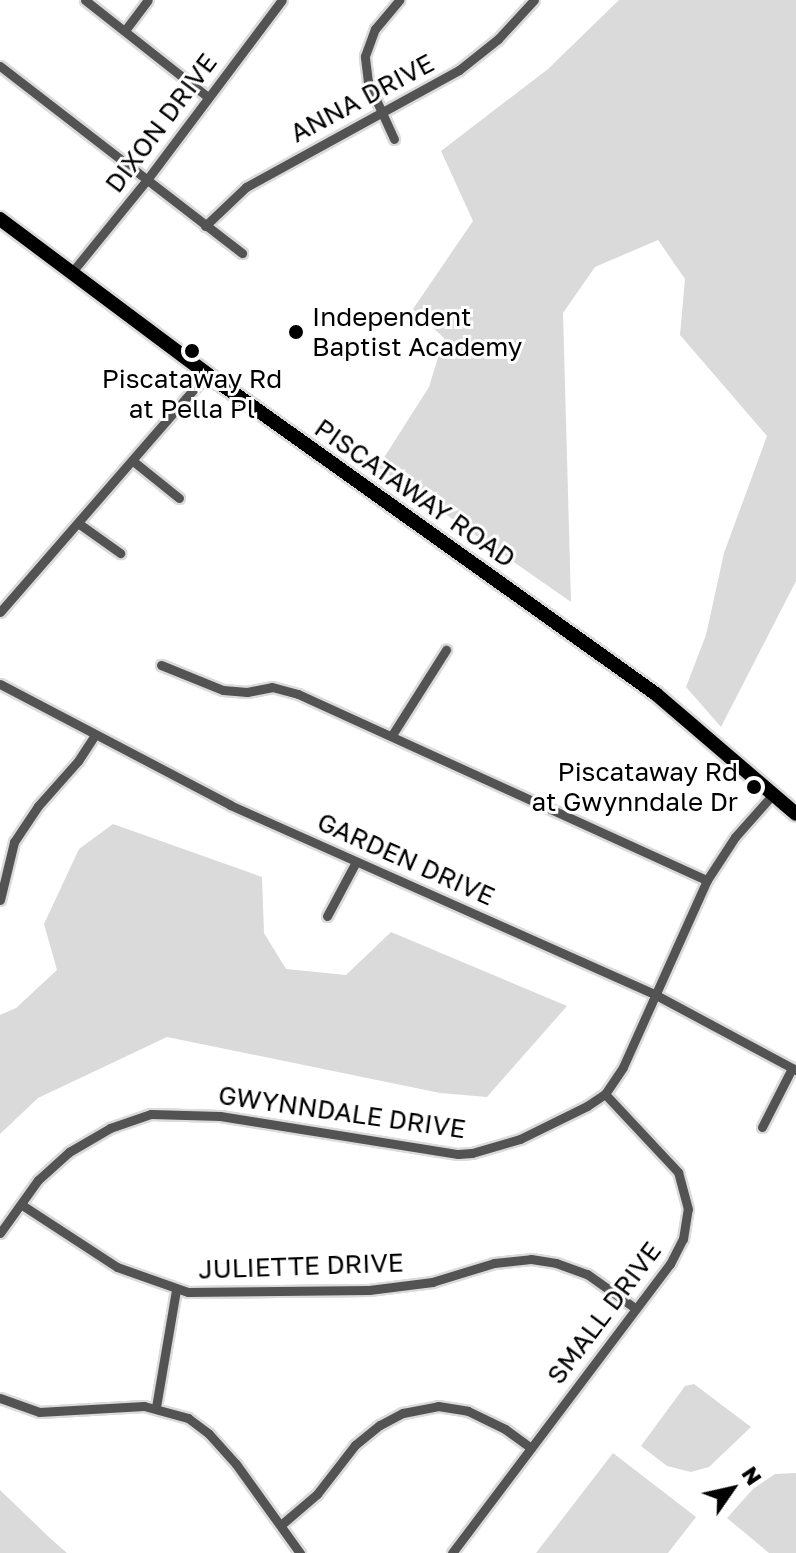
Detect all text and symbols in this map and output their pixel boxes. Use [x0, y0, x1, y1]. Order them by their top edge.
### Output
street label: DIXON DRIVE [99, 47, 223, 199]
street label: ANNA DRIVE [285, 47, 439, 149]
place label: Independent Baptist Academy [312, 301, 522, 362]
marker: Independent Baptist Academy [287, 323, 305, 341]
marker: Piscataway Rd at Pella Pl [183, 342, 201, 360]
place label: Piscataway Rd at Pella Pl [102, 363, 282, 424]
street label: PISCATAWAY ROAD [309, 412, 521, 574]
place label: Piscataway Rd at Gwynndale Dr [532, 756, 738, 818]
marker: Piscataway Rd at Gwynndale Dr [745, 778, 763, 796]
street label: GARDEN DRIVE [313, 806, 499, 912]
street label: GWYNNDALE DRIVE [216, 1079, 468, 1145]
street label: SMALL DRIVE [540, 1236, 668, 1390]
street label: JULIETTE DRIVE [198, 1247, 404, 1285]
north arrow [692, 1449, 772, 1529]
text: N [736, 1461, 768, 1490]

